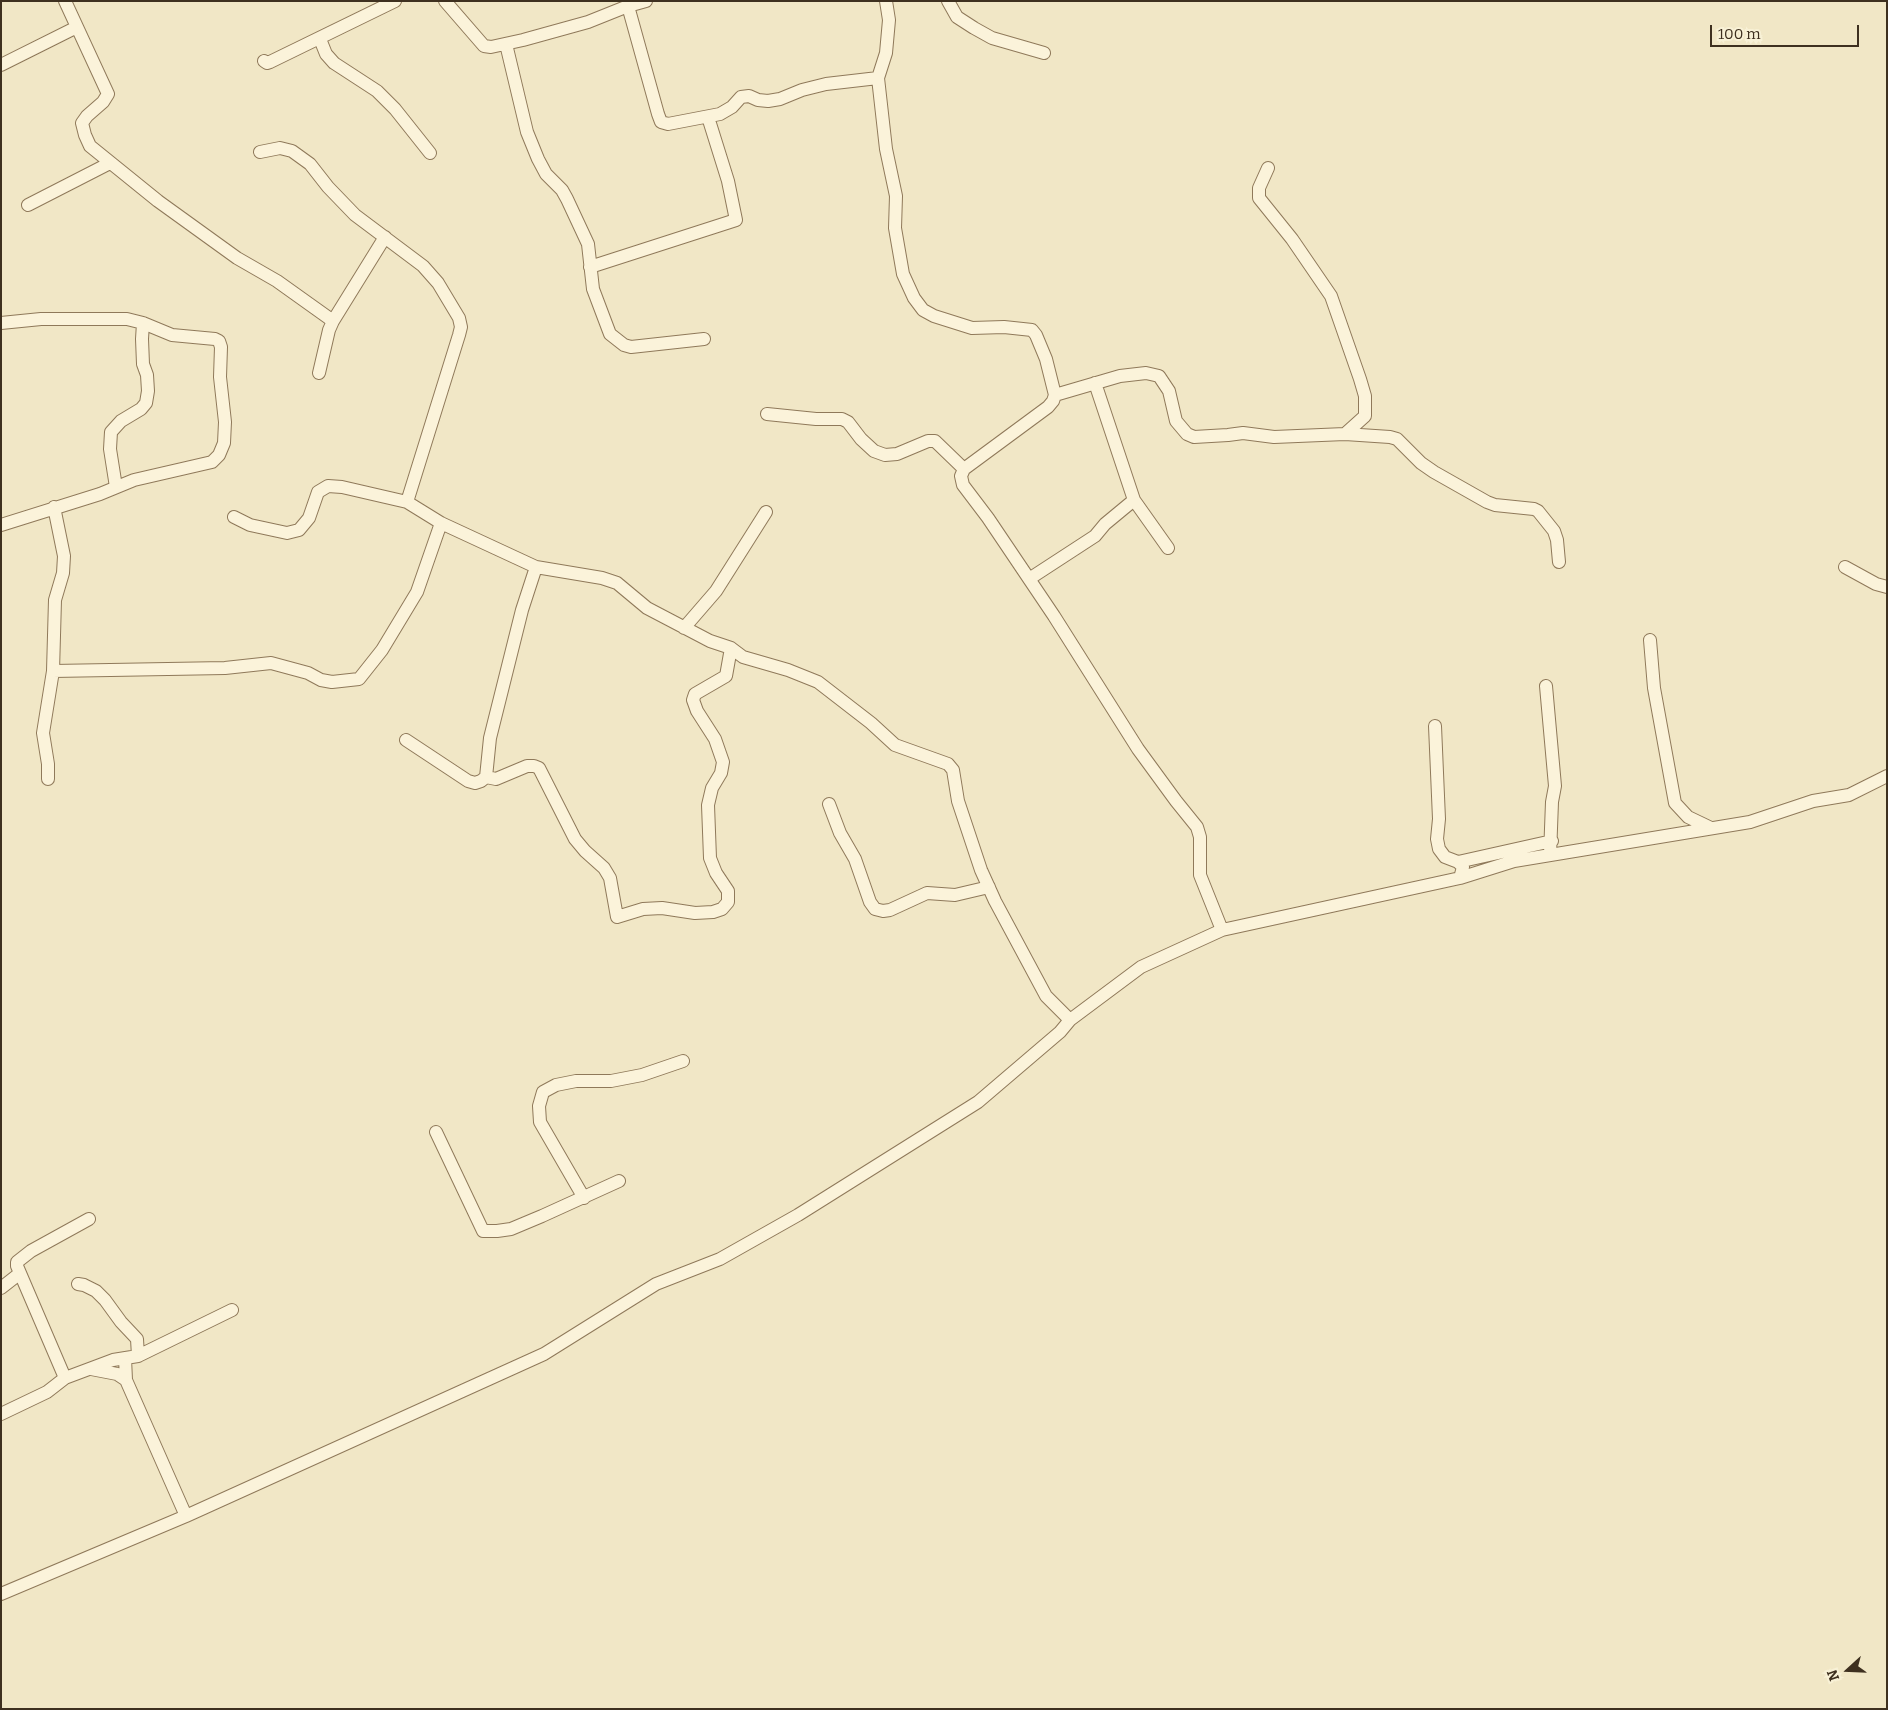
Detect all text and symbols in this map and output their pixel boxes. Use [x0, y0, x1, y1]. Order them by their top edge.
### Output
scale bar [1713, 15, 1862, 47]
text: 100 m [1718, 25, 1761, 43]
north arrow [1823, 1645, 1873, 1695]
text: N [1824, 1667, 1843, 1683]

